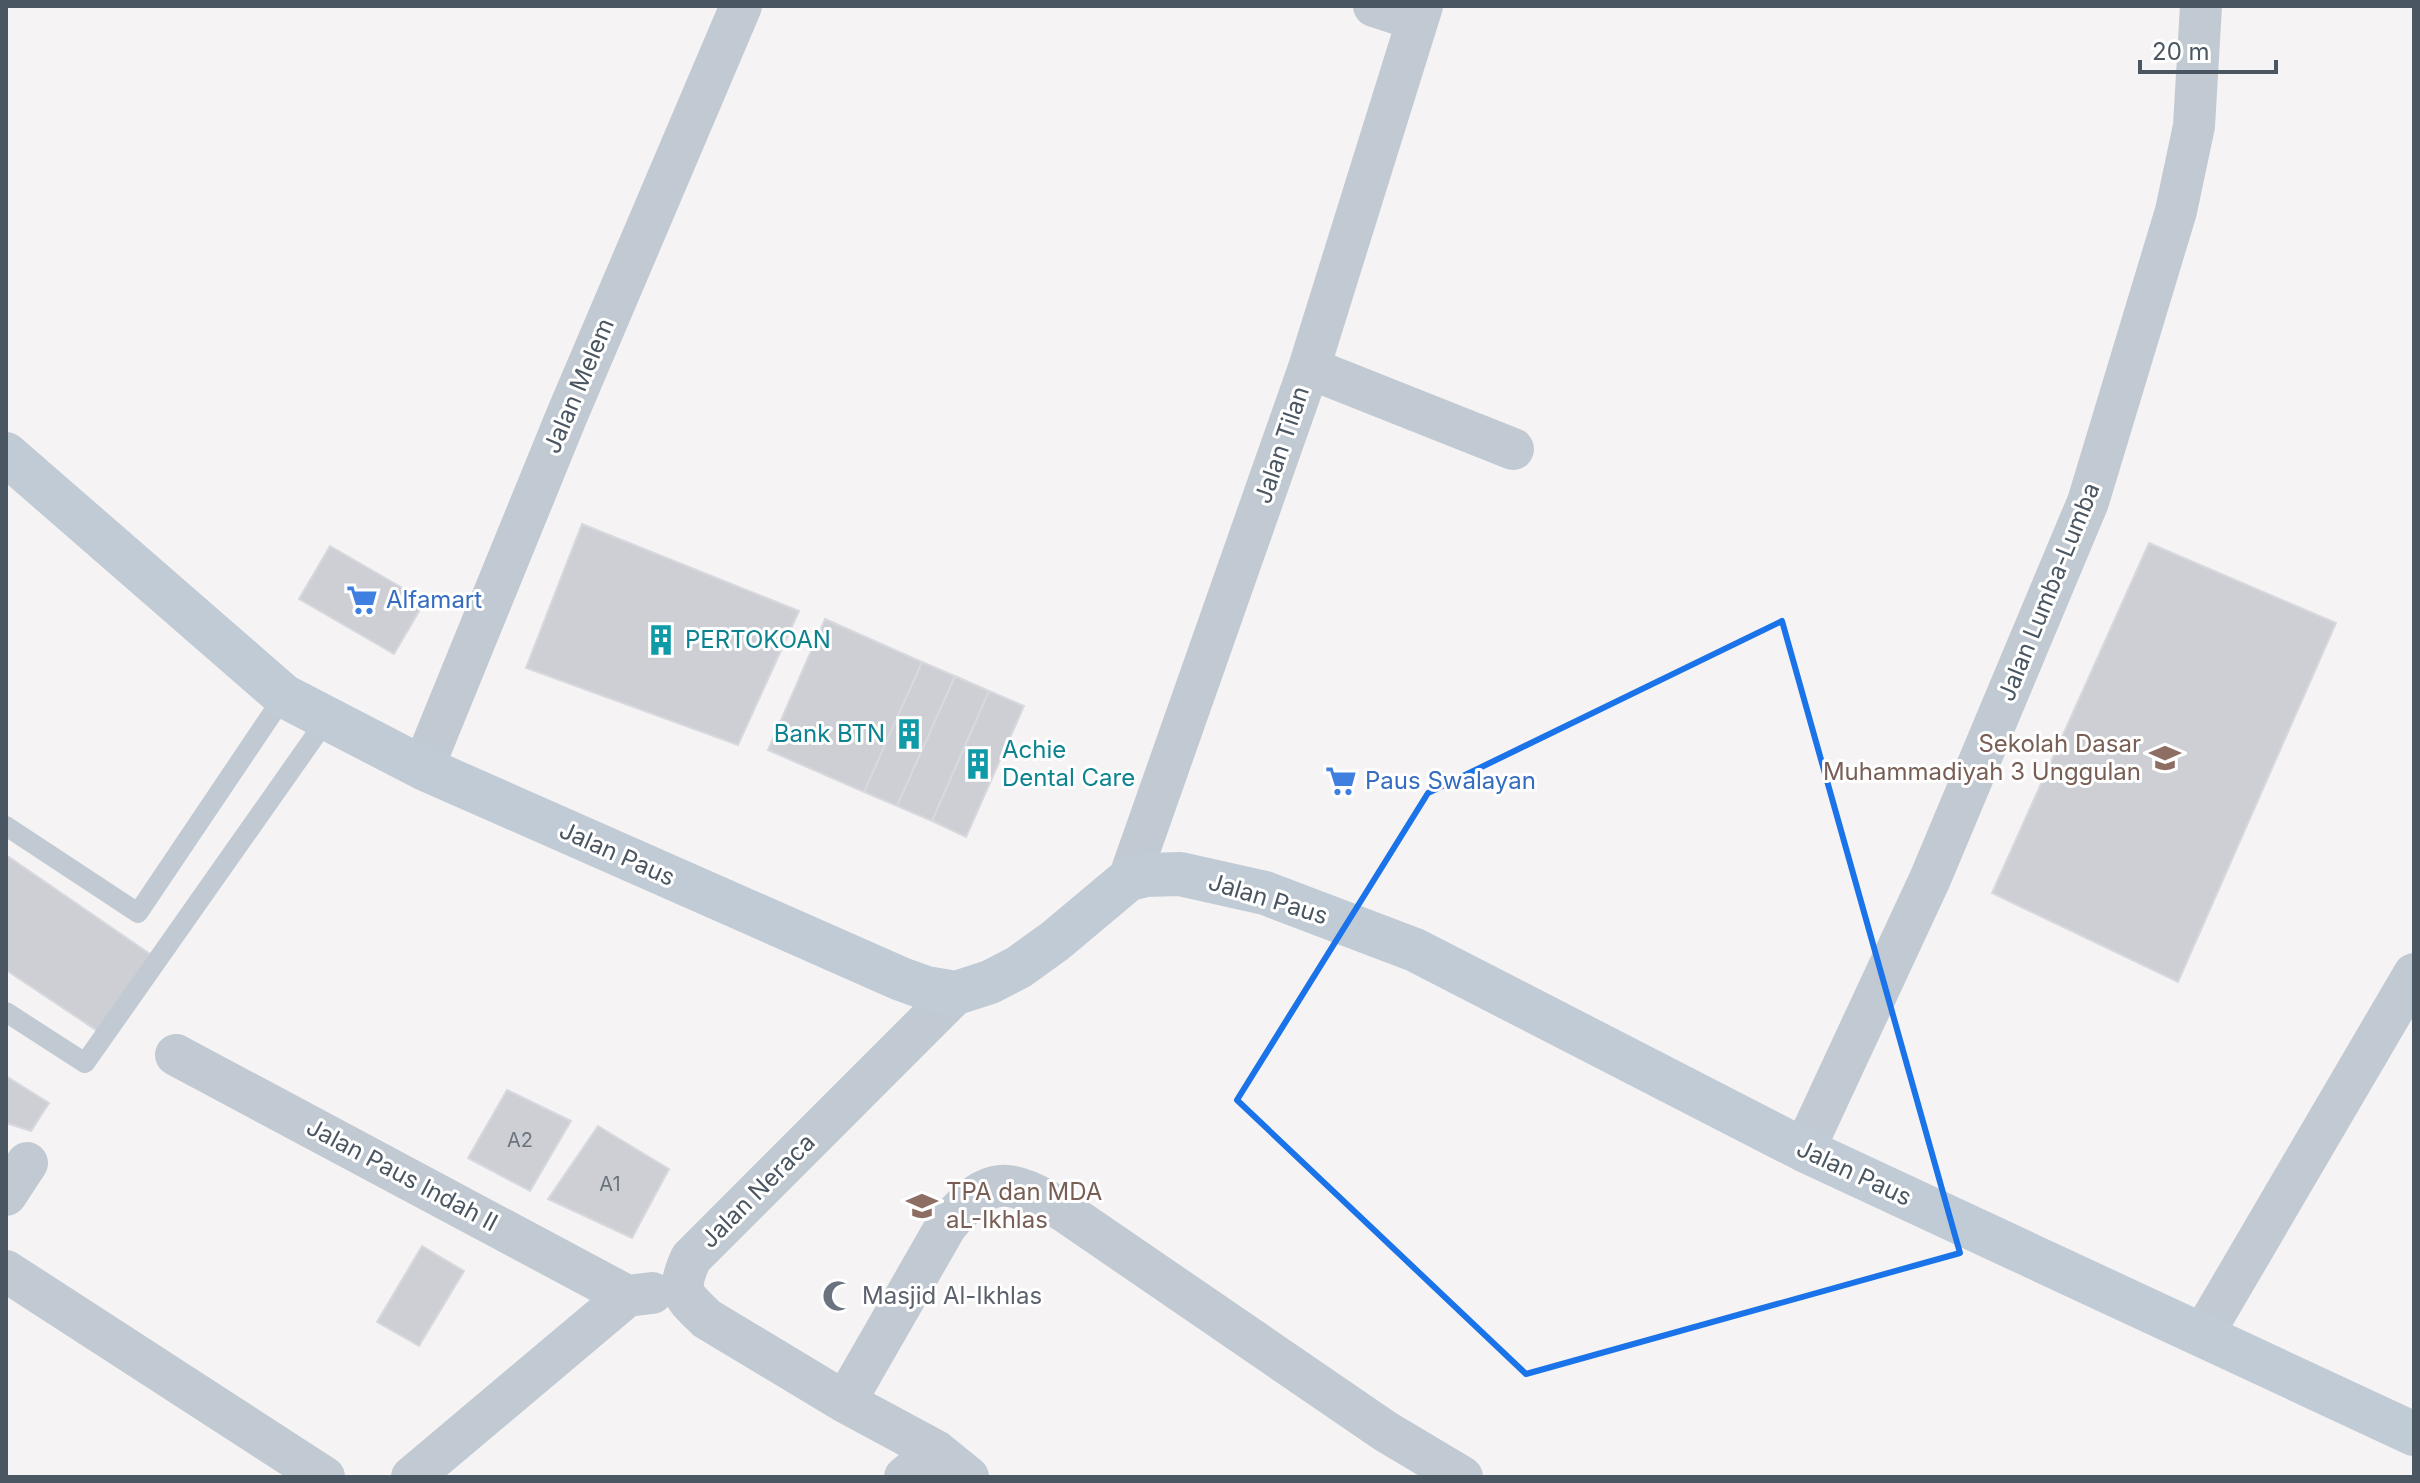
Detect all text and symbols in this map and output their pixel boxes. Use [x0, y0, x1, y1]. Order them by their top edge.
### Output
scale bar [2140, 24, 2276, 74]
text: 20 m [2152, 37, 2210, 66]
street label: Jalan Melem [537, 314, 620, 458]
street label: Jalan Tilan [1248, 382, 1315, 507]
street label: Jalan Lumba-Lumba [1991, 478, 2106, 705]
supermarket icon: Alfamart [345, 583, 379, 617]
place label: Alfamart [386, 585, 482, 614]
building icon: PERTOKOAN [644, 623, 678, 657]
place label: PERTOKOAN [685, 625, 831, 654]
building icon: Bank BTN [892, 717, 926, 751]
place label: Bank BTN [774, 719, 885, 748]
place label: Sekolah Dasar Muhammadiyah 3 Unggulan [1823, 729, 2141, 786]
place label: Achie Dental Care [1002, 735, 1135, 792]
school or university icon: Sekolah Dasar Muhammadiyah 3 Unggulan [2148, 741, 2182, 775]
building icon: Achie Dental Care [961, 747, 995, 781]
supermarket icon: Paus Swalayan [1324, 764, 1358, 798]
place label: Paus Swalayan [1365, 766, 1536, 795]
street label: Jalan Paus [555, 815, 679, 892]
street label: Jalan Paus [1205, 867, 1331, 930]
street label: Jalan Paus Indah II [302, 1112, 503, 1237]
house number: A2 [507, 1128, 533, 1152]
street label: Jalan Neraca [695, 1128, 821, 1254]
street label: Jalan Paus [1792, 1133, 1916, 1212]
house number: A1 [599, 1172, 621, 1196]
place label: TPA dan MDA aL-Ikhlas [946, 1177, 1102, 1234]
school or university icon: TPA dan MDA aL-Ikhlas [905, 1189, 939, 1223]
mosque icon: Masjid Al-Ikhlas [821, 1279, 855, 1313]
place label: Masjid Al-Ikhlas [862, 1281, 1042, 1310]

